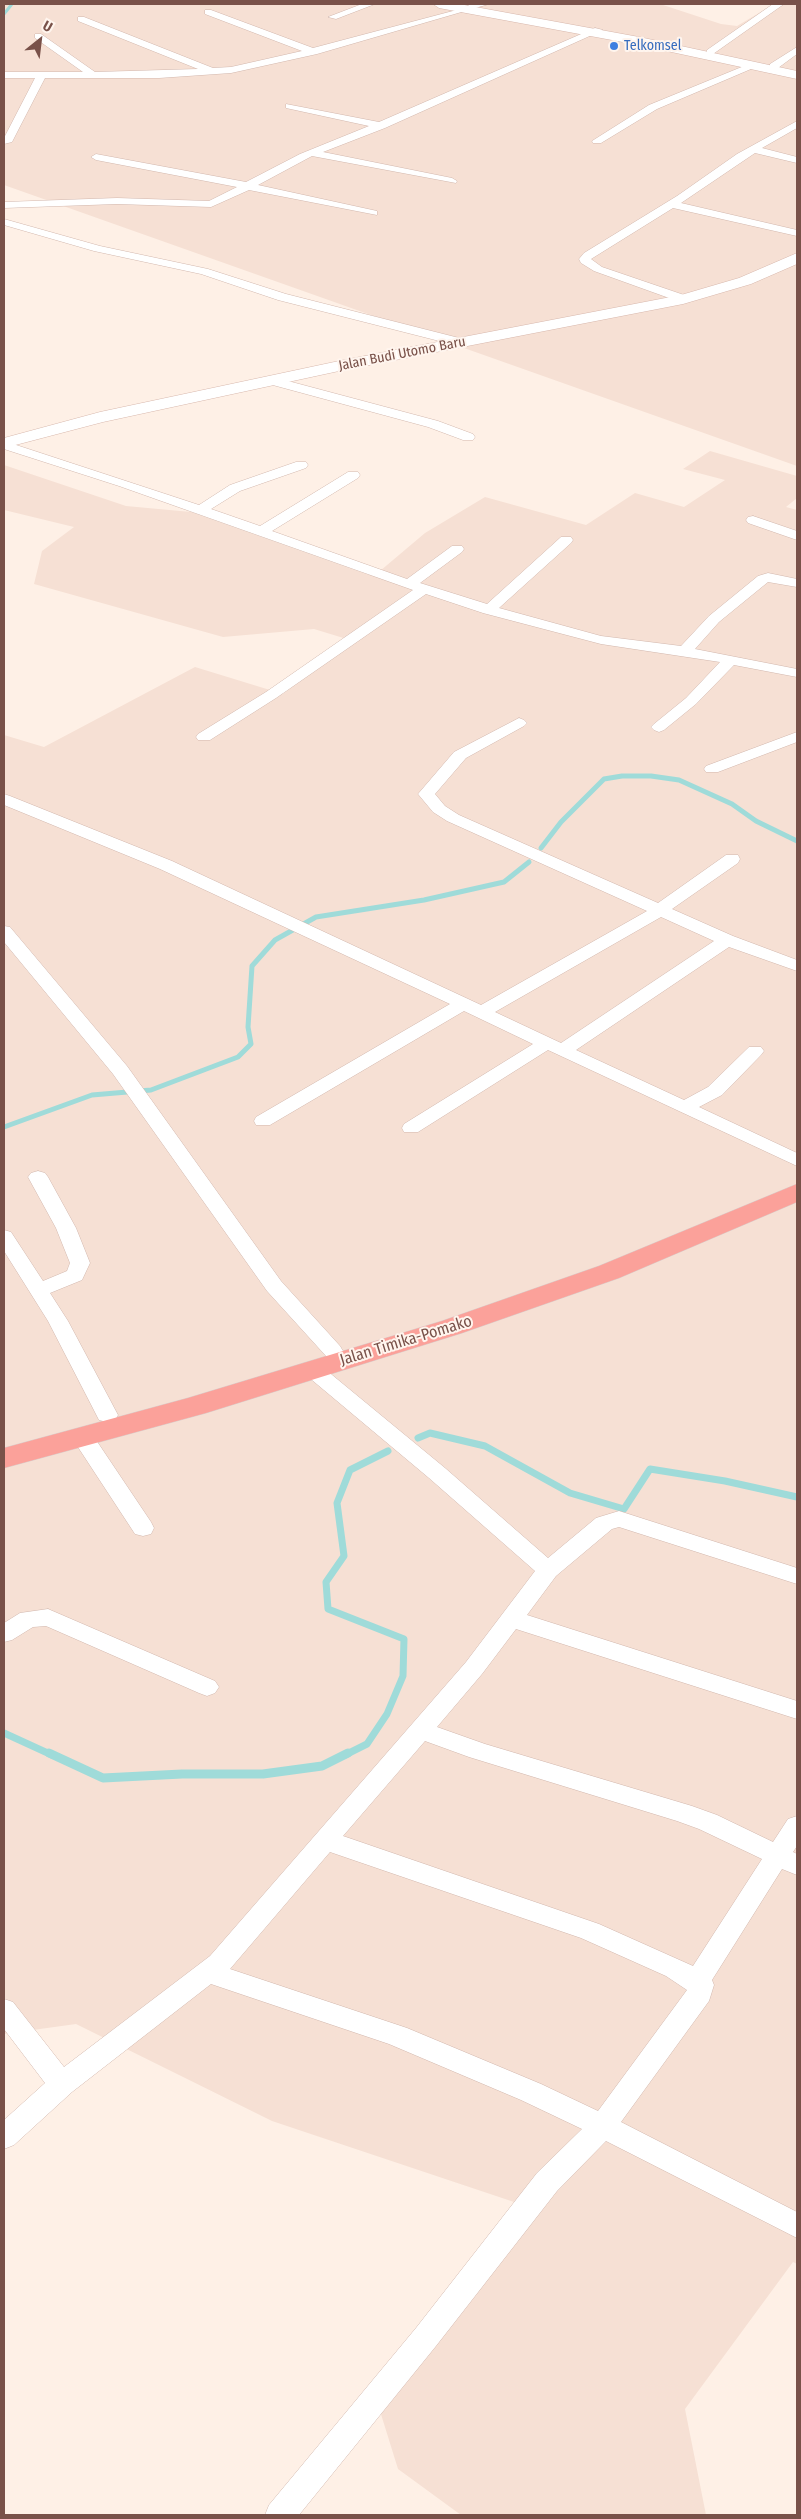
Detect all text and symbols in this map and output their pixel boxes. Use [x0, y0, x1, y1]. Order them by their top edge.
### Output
north arrow [15, 15, 65, 65]
text: U [40, 17, 55, 36]
place label: Telkomsel [624, 38, 681, 54]
marker: Telkomsel [608, 40, 620, 52]
street label: Jalan Budi Utomo Baru [337, 333, 467, 375]
street label: Jalan Timika-Pomako [338, 1312, 474, 1370]

